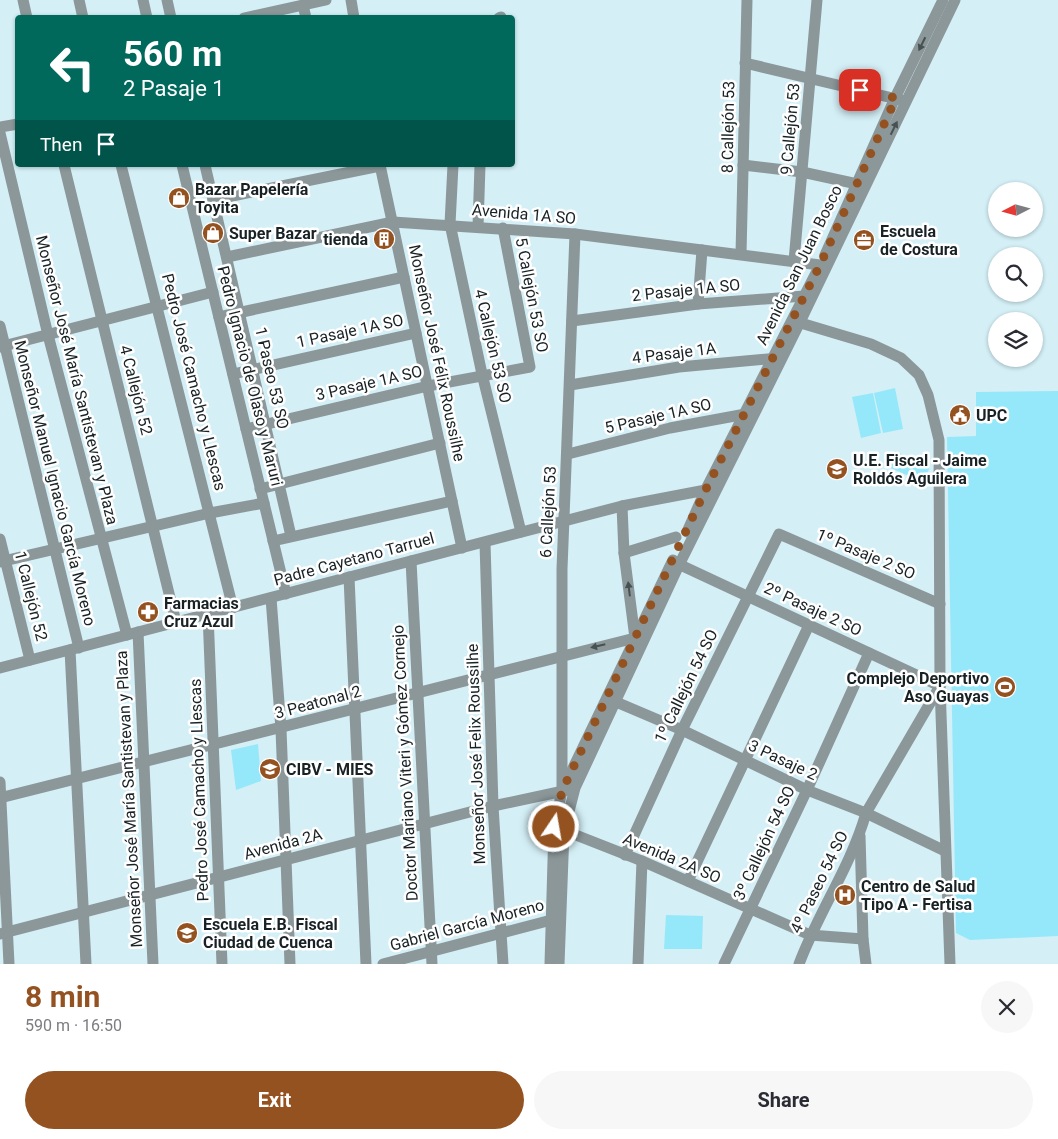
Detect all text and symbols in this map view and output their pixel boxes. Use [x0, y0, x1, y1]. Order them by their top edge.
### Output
text: 560 m [123, 34, 222, 75]
icon: left [40, 35, 105, 100]
one-way arrow [918, 37, 926, 51]
pin [839, 69, 881, 111]
text: 2 Pasaje 1 [123, 76, 225, 101]
icon: arrive [846, 76, 874, 104]
street label: 8 Callejón 53 [718, 81, 738, 173]
street label: 9 Callejón 53 [777, 82, 803, 176]
one-way arrow [891, 121, 899, 135]
icon: arrive [92, 130, 120, 158]
text: Then [40, 133, 82, 156]
place label: Bazar Papelería Toyita [195, 180, 309, 217]
street label: Avenida San Juan Bosco [752, 182, 846, 348]
north arrow [988, 182, 1042, 238]
map controls [988, 182, 1043, 367]
shop icon: Bazar Papelería Toyita [167, 186, 191, 210]
street label: Avenida 1A SO [471, 200, 577, 228]
shop icon: Super Bazar [201, 221, 225, 245]
place label: Escuela de Costura [880, 222, 958, 259]
place label: Super Bazar [229, 224, 317, 243]
building icon: tienda [372, 227, 396, 251]
office icon: Escuela de Costura [852, 228, 876, 252]
place label: tienda [323, 230, 368, 249]
street label: Monseñor José María Santistevan y Plaza [32, 233, 122, 527]
street label: 5 Callejón 53 SO [512, 236, 552, 354]
street label: Monseñor José Félix Roussilhe [405, 243, 469, 463]
button: search [988, 247, 1043, 302]
street label: Pedro Ignacio de Olaso y Maruri [213, 264, 287, 488]
street label: Pedro José Camacho y Llescas [158, 272, 230, 492]
street label: 2 Pasaje 1A SO [631, 275, 741, 305]
street label: 4 Callejón 53 SO [471, 287, 515, 405]
street label: 1 Pasaje 1A SO [295, 310, 405, 352]
button: layers [988, 312, 1043, 367]
street label: 1 Paseo 53 SO [251, 325, 293, 431]
street label: Monseñor Manuel Ignacio García Moreno [10, 338, 100, 628]
street label: 4 Pasaje 1A [631, 338, 718, 368]
street label: 4 Callejón 52 [116, 343, 156, 437]
street label: 3 Pasaje 1A SO [314, 362, 424, 404]
street label: 5 Pasaje 1A SO [603, 395, 713, 437]
public building icon: UPC [948, 403, 972, 427]
place label: UPC [976, 406, 1007, 425]
place label: U.E. Fiscal - Jaime Roldós Aguilera [853, 451, 987, 488]
school or university icon: U.E. Fiscal - Jaime Roldós Aguilera [825, 457, 849, 481]
street label: 6 Callejón 53 [536, 466, 560, 558]
street label: 1º Pasaje 2 SO [814, 525, 918, 583]
street label: Padre Cayetano Tarruel [272, 528, 436, 590]
street label: 1 Callejón 52 [11, 549, 51, 643]
street label: 2º Pasaje 2 SO [761, 578, 865, 640]
one-way arrow [625, 581, 633, 597]
place label: Farmacias Cruz Azul [164, 594, 239, 631]
pharmacy icon: Farmacias Cruz Azul [136, 600, 160, 624]
street label: Doctor Mariano Viteri y Gómez Cornejo [388, 624, 422, 902]
street label: 1º Callejón 54 SO [650, 626, 722, 746]
one-way arrow [591, 642, 606, 650]
street label: Monseñor José Felix Roussilhe [463, 643, 489, 865]
street label: Monseñor José María Santistevan y Plaza [112, 650, 146, 948]
place label: Complejo Deportivo Aso Guayas [847, 669, 989, 706]
sports icon: Complejo Deportivo Aso Guayas [993, 675, 1017, 699]
street label: Pedro José Camacho y Llescas [186, 678, 212, 902]
street label: 3 Peatonal 2 [273, 681, 363, 723]
street label: 3 Pasaje 2 [745, 736, 821, 784]
school or university icon: CIBV - MIES [258, 757, 282, 781]
place label: CIBV - MIES [286, 760, 374, 779]
street label: 3º Callejón 54 SO [729, 783, 799, 903]
position arrow [527, 800, 579, 852]
street label: Avenida 2A [242, 824, 325, 864]
street label: 4º Paseo 54 SO [786, 828, 852, 936]
street label: Avenida 2A SO [620, 829, 724, 887]
place label: Centro de Salud Tipo A - Fertisa [861, 877, 975, 914]
hospital icon: Centro de Salud Tipo A - Fertisa [833, 883, 857, 907]
street label: Gabriel García Moreno [388, 895, 546, 955]
place label: Escuela E.B. Fiscal Ciudad de Cuenca [203, 915, 338, 952]
school or university icon: Escuela E.B. Fiscal Ciudad de Cuenca [175, 921, 199, 945]
text: 8 min [25, 979, 100, 1014]
button: close [981, 981, 1033, 1033]
text: 590 m · 16:50 [25, 1016, 122, 1035]
button: Exit [25, 1071, 524, 1129]
button: Share [534, 1071, 1033, 1129]

